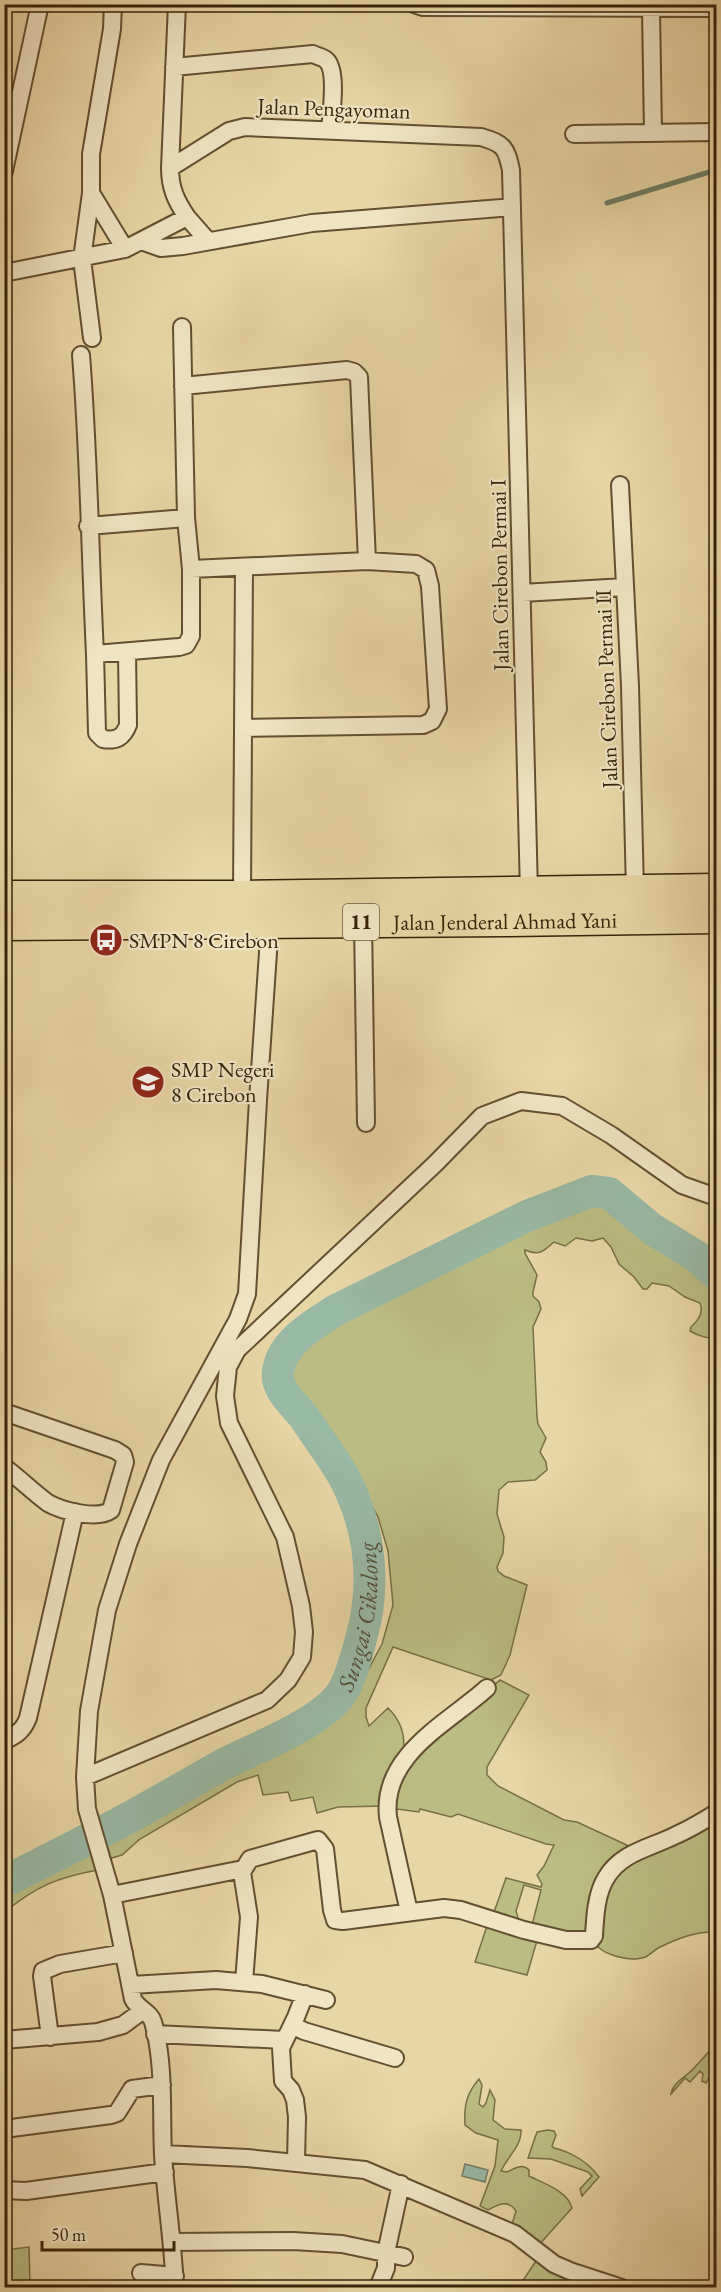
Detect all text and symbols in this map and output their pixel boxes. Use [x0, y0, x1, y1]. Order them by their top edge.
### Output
street label: Jalan Pengayoman [255, 91, 411, 126]
street label: Jalan Cirebon Permai I [483, 478, 516, 673]
street label: Jalan Cirebon Permai II [589, 588, 625, 791]
road number: 11 [343, 904, 379, 940]
street label: Jalan Jenderal Ahmad Yani [391, 905, 617, 937]
bus stop icon: SMPN 8 Cirebon [88, 922, 124, 958]
place label: SMPN 8 Cirebon [129, 926, 279, 955]
place label: SMP Negeri 8 Cirebon [171, 1055, 275, 1109]
school or university icon: SMP Negeri 8 Cirebon [130, 1064, 166, 1100]
water label: Sungai Cikalong [329, 1539, 384, 1697]
scale bar [42, 2214, 174, 2252]
text: 50 m [51, 2223, 86, 2246]

